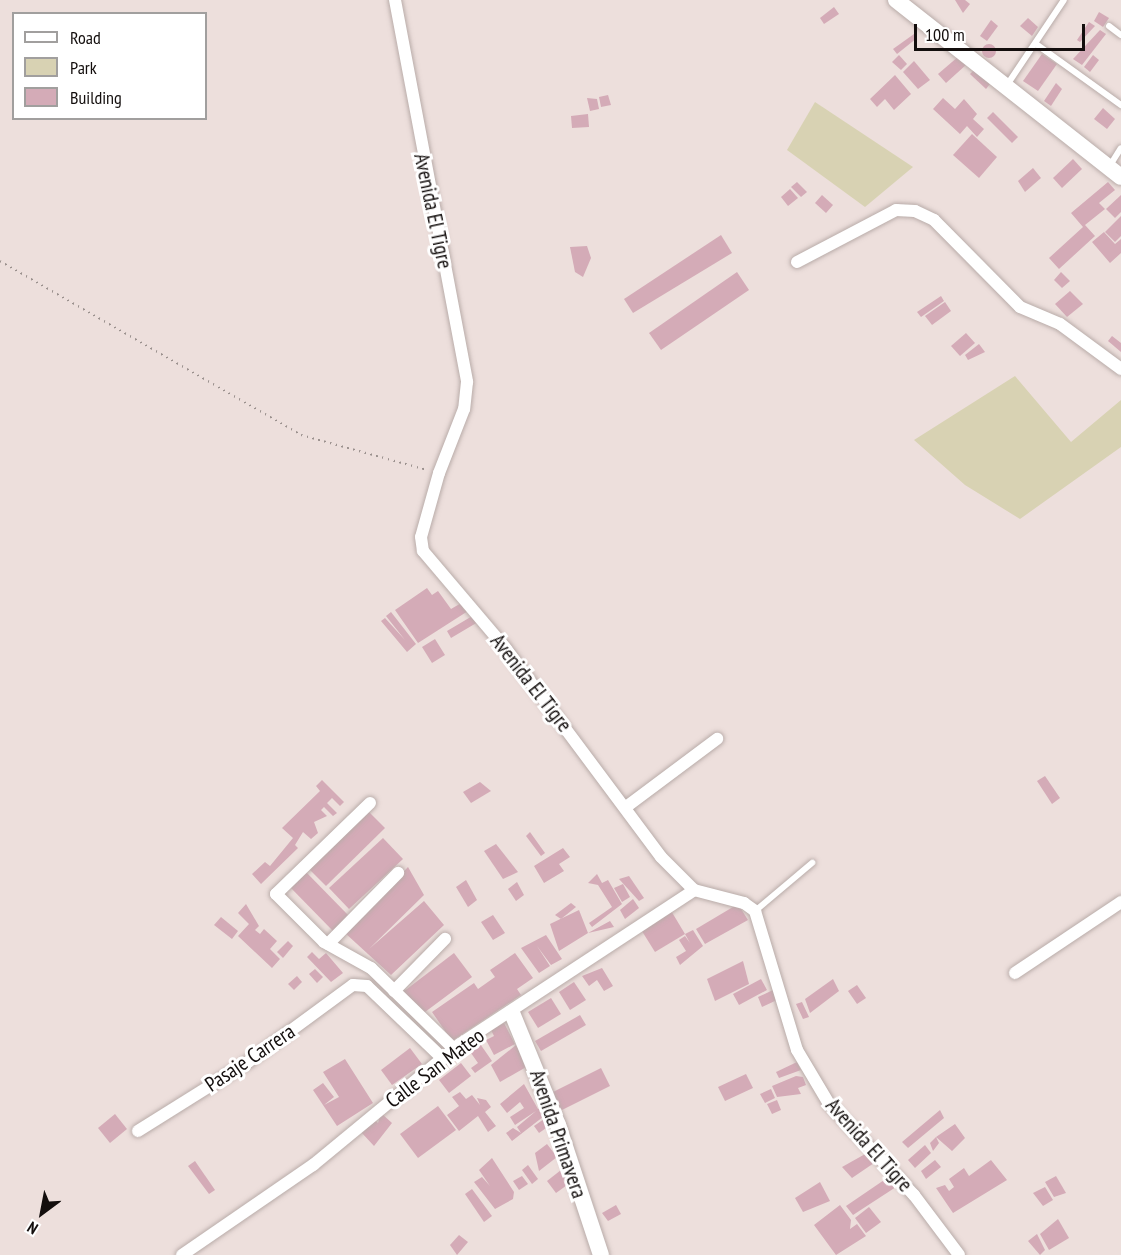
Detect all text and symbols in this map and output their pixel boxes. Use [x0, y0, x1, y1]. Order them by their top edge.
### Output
legend [12, 12, 207, 120]
scale bar [917, 12, 1088, 50]
text: 100 m [925, 23, 965, 46]
text: Road [70, 26, 101, 49]
text: Park [70, 56, 97, 79]
text: Building [70, 86, 122, 109]
street label: Avenida El Tigre [408, 151, 458, 271]
street label: Avenida El Tigre [485, 629, 577, 737]
street label: Pasaje Carrera [200, 1019, 300, 1097]
street label: Calle San Mateo [381, 1023, 489, 1113]
street label: Avenida Primavera [524, 1067, 592, 1201]
street label: Avenida El Tigre [820, 1093, 918, 1197]
north arrow [12, 1183, 72, 1243]
text: N [24, 1217, 41, 1239]

